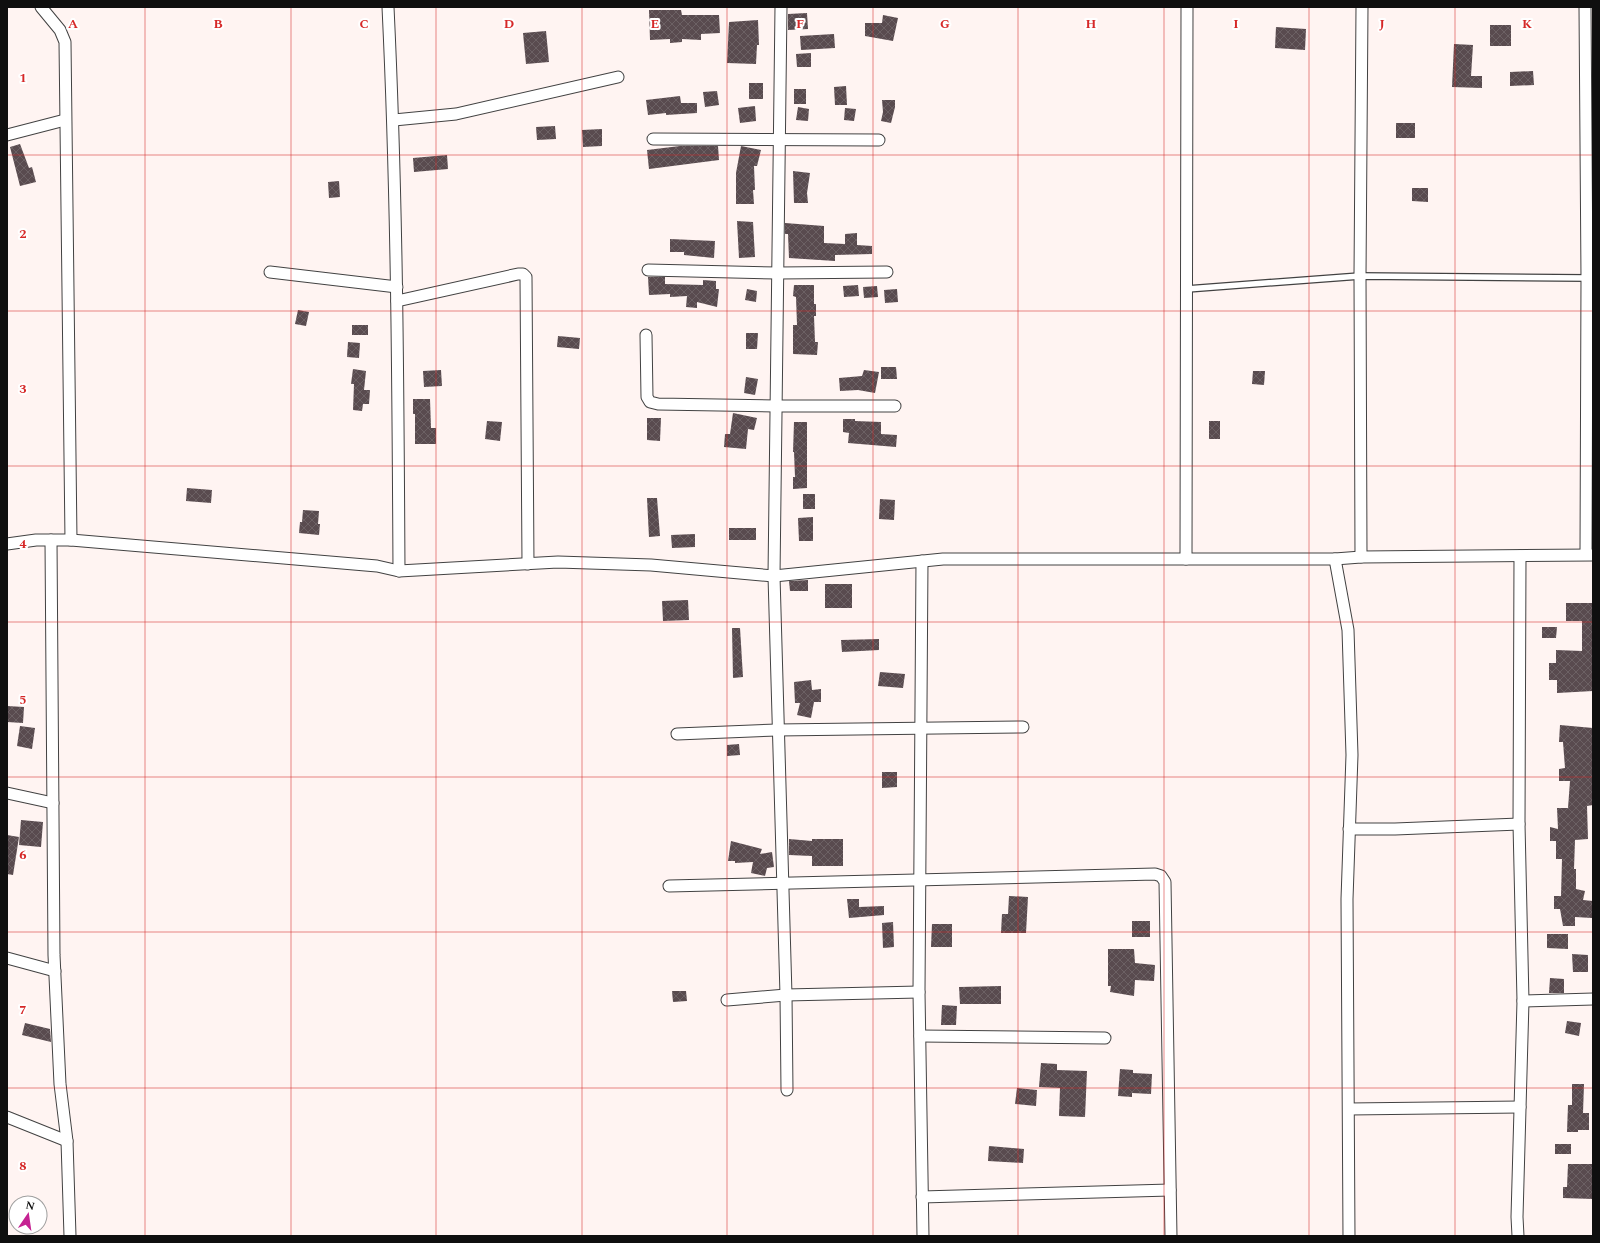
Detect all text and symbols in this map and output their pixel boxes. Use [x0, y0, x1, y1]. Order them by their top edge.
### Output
text: A [68, 14, 78, 34]
text: B [213, 14, 223, 34]
text: C [359, 14, 369, 34]
text: D [504, 14, 514, 34]
text: E [651, 14, 660, 34]
text: F [796, 14, 804, 34]
text: G [940, 14, 950, 34]
text: H [1086, 14, 1097, 34]
text: I [1233, 14, 1239, 34]
text: J [1379, 14, 1385, 34]
text: K [1522, 14, 1532, 34]
text: 1 [19, 68, 27, 88]
text: 2 [19, 224, 27, 244]
text: 3 [19, 379, 27, 399]
text: 4 [19, 534, 27, 554]
text: 5 [19, 690, 27, 710]
text: 6 [19, 845, 27, 865]
text: 7 [19, 1000, 27, 1020]
text: 8 [19, 1156, 27, 1176]
north arrow [8, 1195, 48, 1235]
text: N [24, 1196, 36, 1215]

